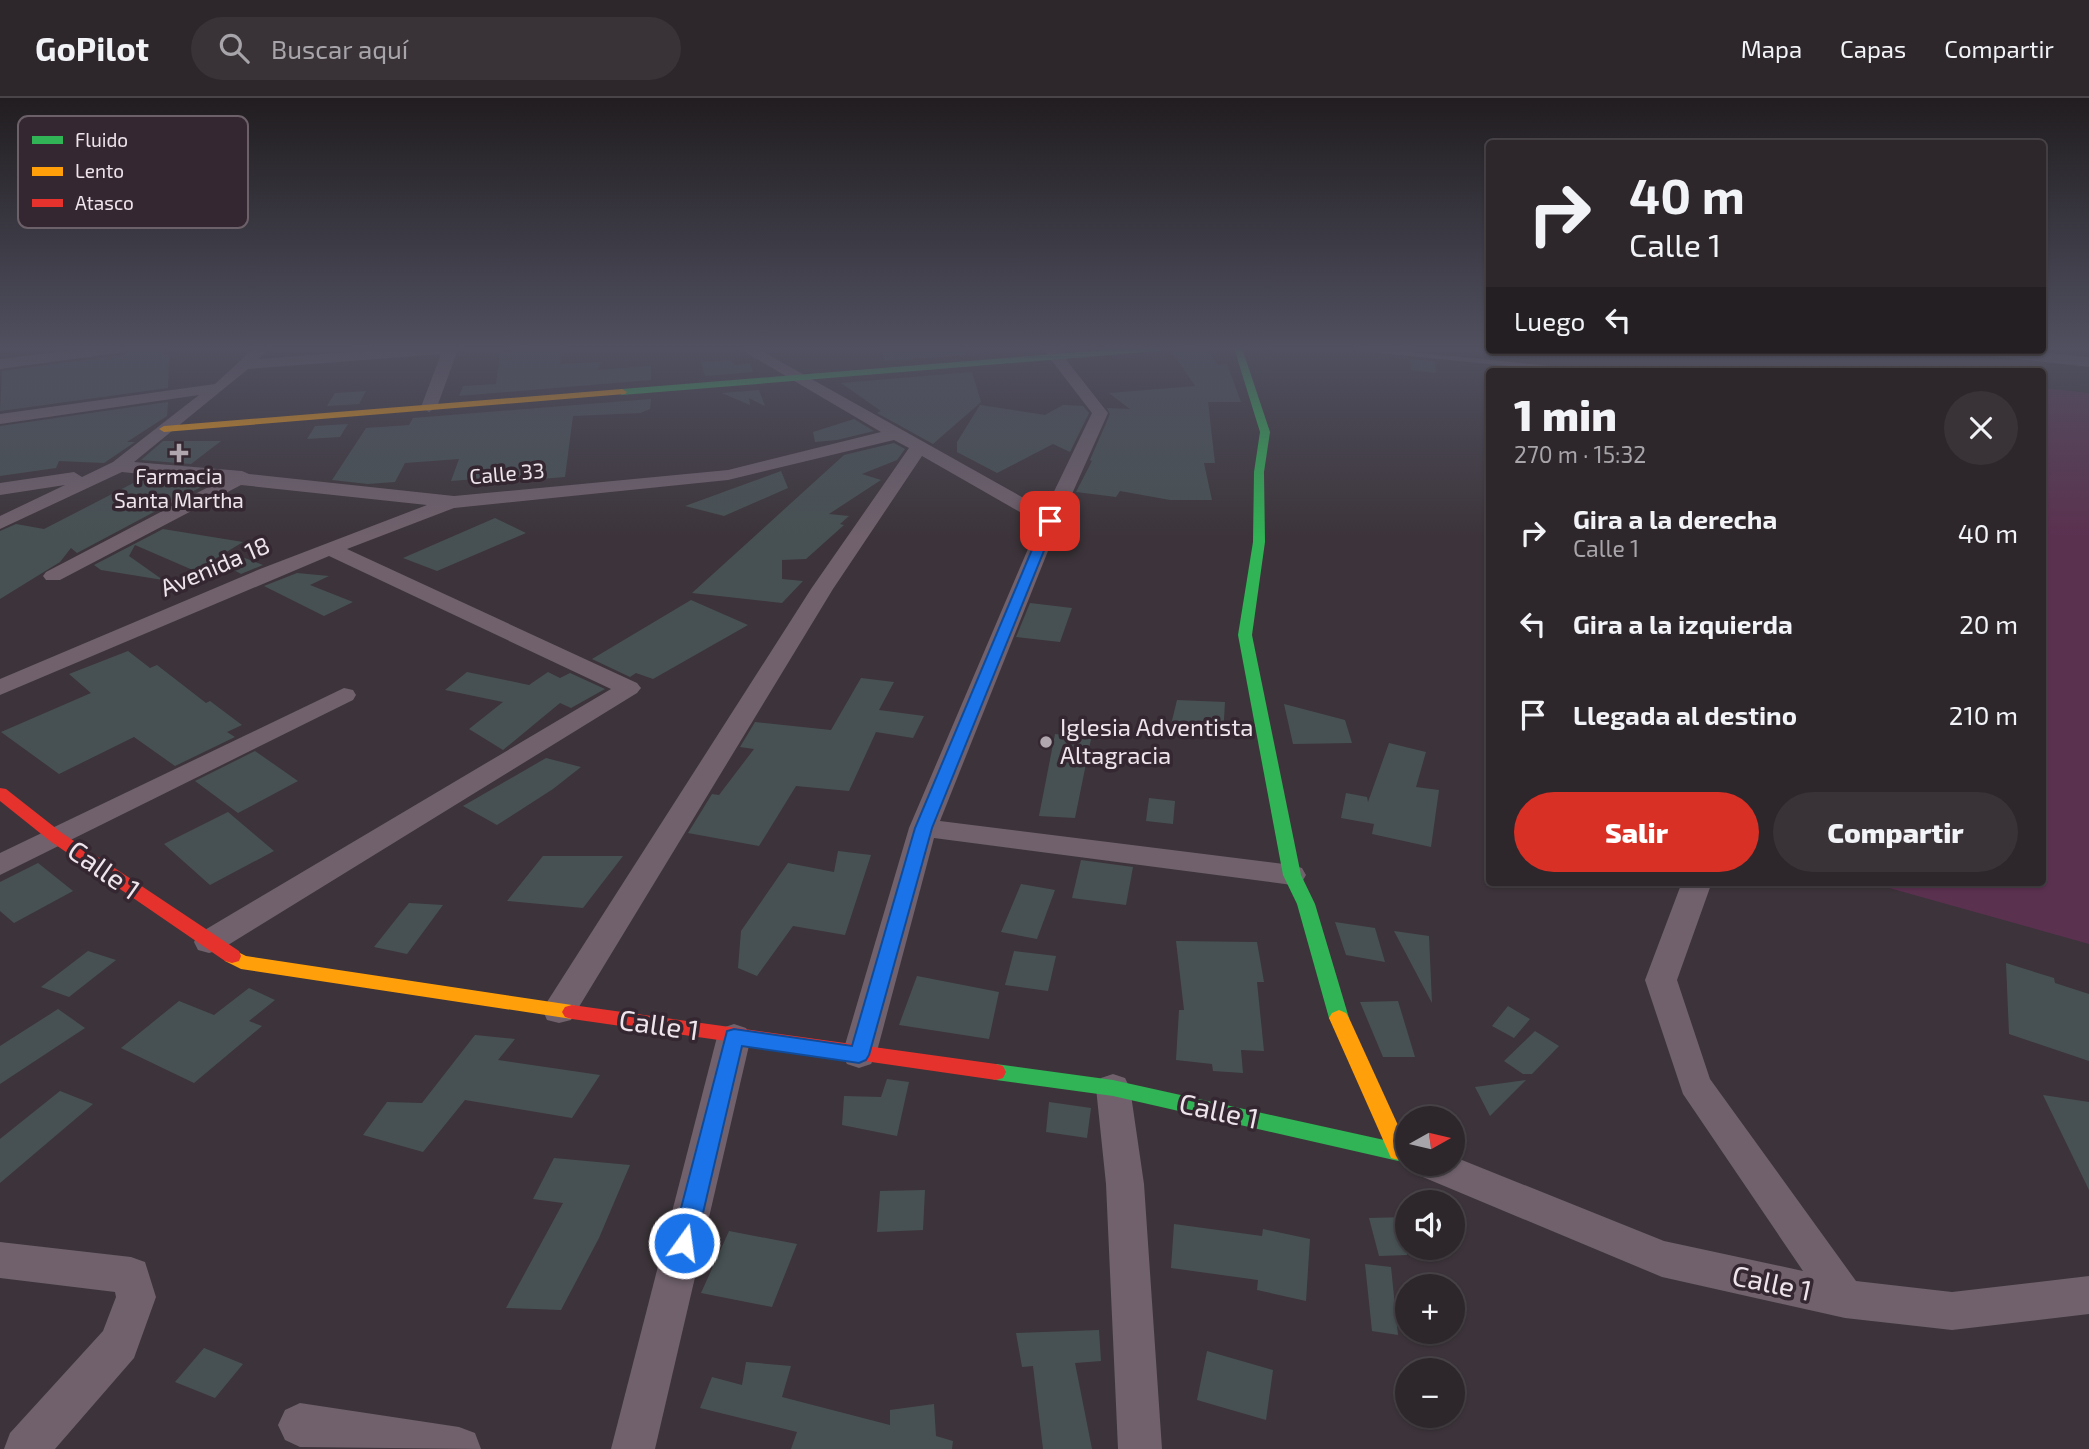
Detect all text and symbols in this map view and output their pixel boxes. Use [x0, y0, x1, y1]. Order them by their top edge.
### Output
search box [191, 17, 681, 80]
text: GoPilot [35, 28, 149, 68]
icon: search [215, 29, 253, 67]
text: Buscar aquí [271, 33, 408, 64]
text: Mapa [1741, 34, 1802, 63]
text: Capas [1840, 34, 1906, 63]
text: Compartir [1944, 34, 2054, 63]
legend [18, 116, 248, 228]
text: Fluido [75, 128, 128, 151]
text: Lento [75, 159, 124, 182]
text: 40 m [1629, 165, 1745, 224]
icon: right [1514, 168, 1605, 259]
text: Atasco [75, 191, 134, 214]
text: Calle 1 [1629, 225, 1721, 263]
icon: left [1599, 301, 1637, 339]
text: Luego [1514, 305, 1585, 336]
text: 1 min [1514, 389, 1617, 439]
button: close [1944, 391, 2018, 465]
text: 270 m · 15:32 [1514, 440, 1646, 468]
marker: Farmacia Santa Martha [171, 445, 187, 461]
street label: Calle 33 [468, 457, 545, 488]
place label: Farmacia Santa Martha [114, 463, 244, 512]
pin [1020, 491, 1080, 551]
icon: arrive [1031, 502, 1069, 540]
text: Gira a la derecha [1573, 503, 1777, 534]
icon: right [1514, 514, 1552, 552]
text: 40 m [1958, 517, 2018, 548]
street label: Avenida 18 [155, 530, 274, 602]
text: Calle 1 [1573, 534, 1639, 562]
icon: left [1514, 605, 1552, 643]
text: Gira a la izquierda [1573, 608, 1793, 639]
text: 20 m [1959, 608, 2018, 639]
icon: arrive [1514, 696, 1552, 734]
text: Llegada al destino [1573, 699, 1797, 730]
text: 210 m [1949, 699, 2018, 730]
place label: Iglesia Adventista Altagracia [1060, 712, 1254, 769]
marker: Iglesia Adventista Altagracia [1038, 734, 1054, 750]
button: Salir [1514, 792, 1759, 872]
button: Compartir [1773, 792, 2018, 872]
street label: Calle 1 [62, 832, 147, 906]
street label: Calle 1 [617, 1002, 701, 1046]
street label: Calle 1 [1176, 1085, 1262, 1135]
north arrow [1395, 1106, 1465, 1176]
map controls [1395, 1106, 1465, 1428]
button: sound [1395, 1190, 1465, 1260]
position arrow [647, 1206, 721, 1280]
street label: Calle 1 [1729, 1257, 1815, 1307]
button: + [1395, 1274, 1465, 1344]
button: − [1395, 1358, 1465, 1428]

